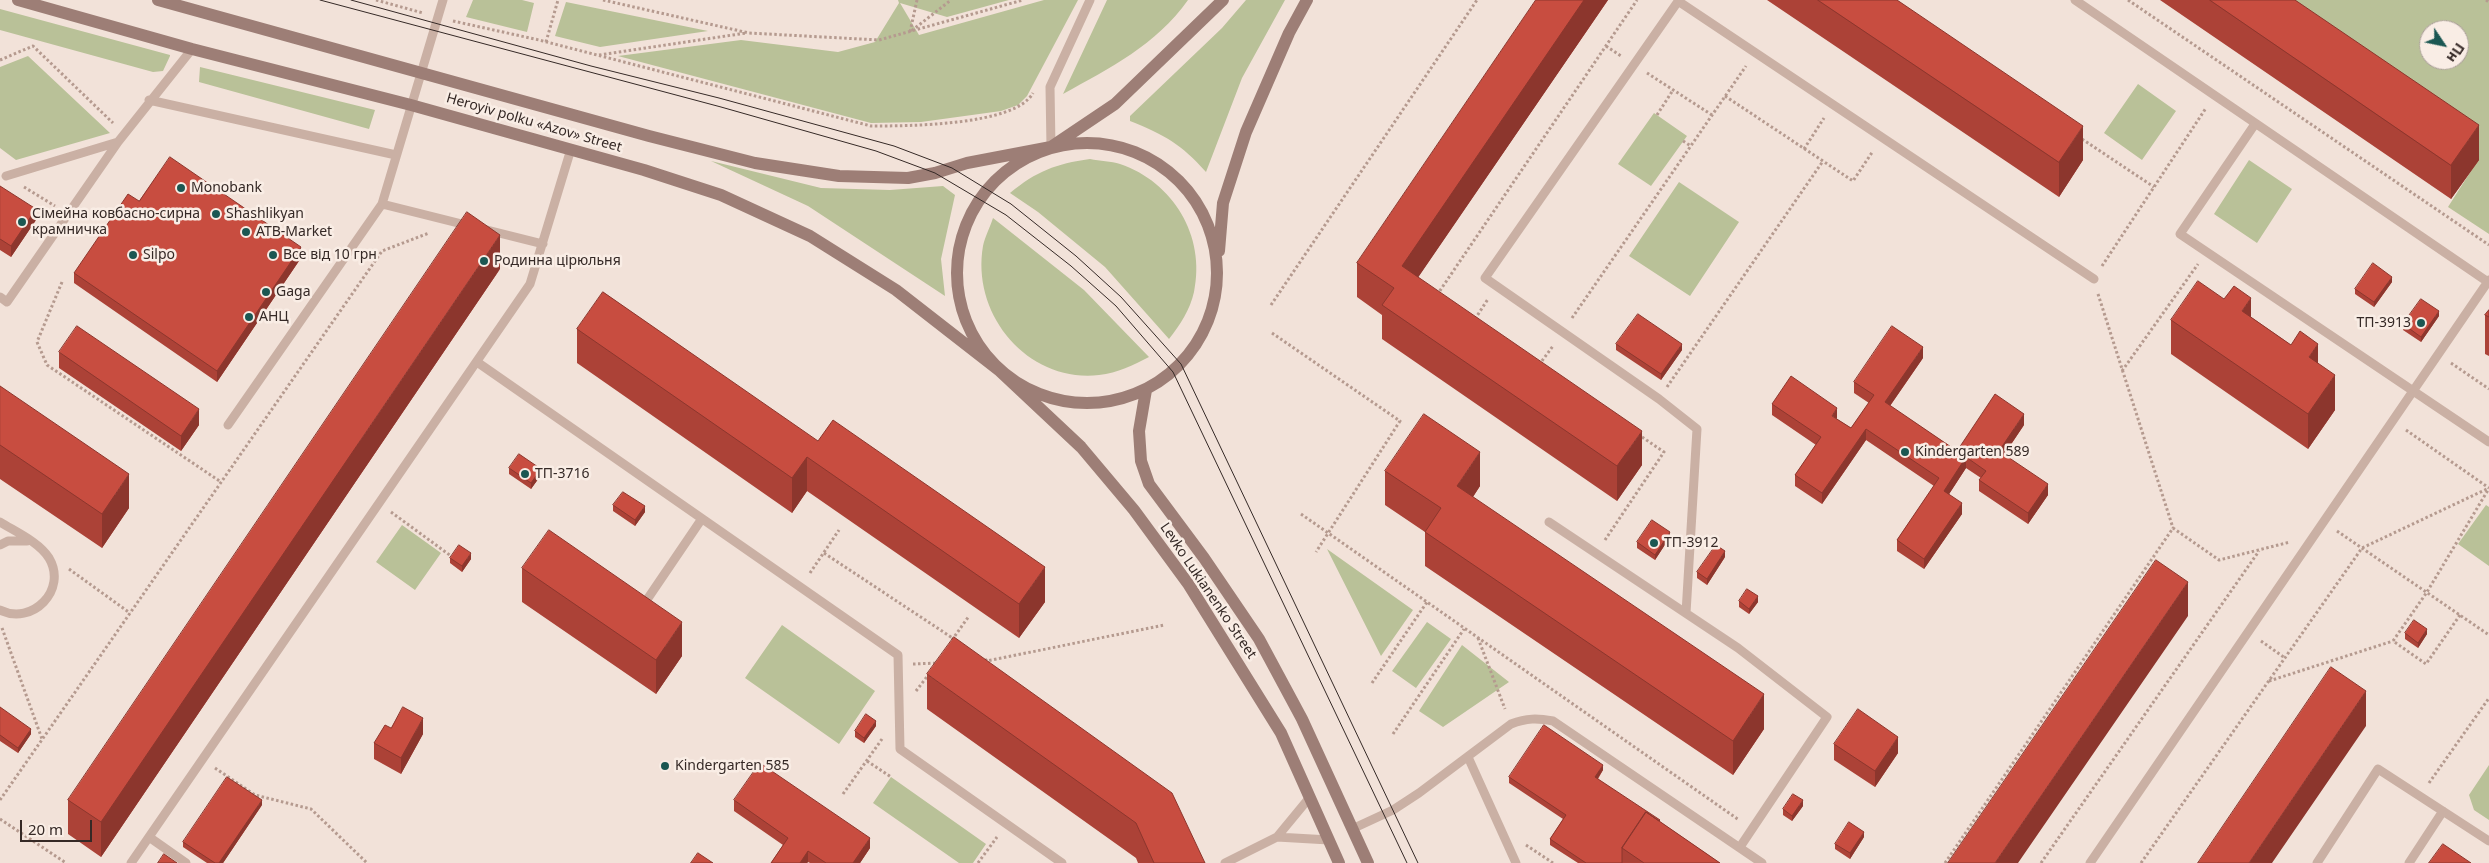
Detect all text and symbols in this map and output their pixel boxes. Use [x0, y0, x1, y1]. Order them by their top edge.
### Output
north arrow [2419, 20, 2469, 70]
text: Пн [2443, 40, 2469, 67]
street label: Heroyiv polku «Azov» Street [444, 90, 624, 156]
place label: Monobank [191, 180, 262, 196]
marker: Monobank [175, 182, 187, 194]
place label: Сімейна ковбасно-сирна крамничка [32, 206, 200, 238]
place label: Shashlikyan [226, 206, 304, 222]
marker: Shashlikyan [210, 208, 222, 220]
marker: Сімейна ковбасно-сирна крамничка [16, 216, 28, 228]
place label: ATB-Market [256, 224, 332, 240]
marker: ATB-Market [240, 226, 252, 238]
place label: Silpo [143, 247, 175, 263]
place label: Все від 10 грн [283, 247, 377, 263]
marker: Silpo [127, 249, 139, 261]
marker: Все від 10 грн [267, 249, 279, 261]
place label: Родинна цірюльня [494, 253, 621, 269]
marker: Родинна цірюльня [478, 255, 490, 267]
place label: Gaga [276, 284, 311, 300]
marker: Gaga [260, 286, 272, 298]
place label: АНЦ [259, 309, 289, 325]
marker: АНЦ [243, 311, 255, 323]
place label: ТП-3913 [2356, 315, 2411, 331]
marker: ТП-3913 [2415, 317, 2427, 329]
place label: Kindergarten 589 [1915, 444, 2030, 460]
marker: Kindergarten 589 [1899, 446, 1911, 458]
place label: ТП-3716 [535, 466, 590, 482]
marker: ТП-3716 [519, 468, 531, 480]
street label: Levko Lukianenko Street [1156, 520, 1260, 662]
place label: ТП-3912 [1664, 535, 1719, 551]
marker: ТП-3912 [1648, 537, 1660, 549]
place label: Kindergarten 585 [675, 758, 790, 774]
marker: Kindergarten 585 [659, 760, 671, 772]
scale bar [22, 810, 95, 842]
text: 20 m [28, 819, 63, 839]

